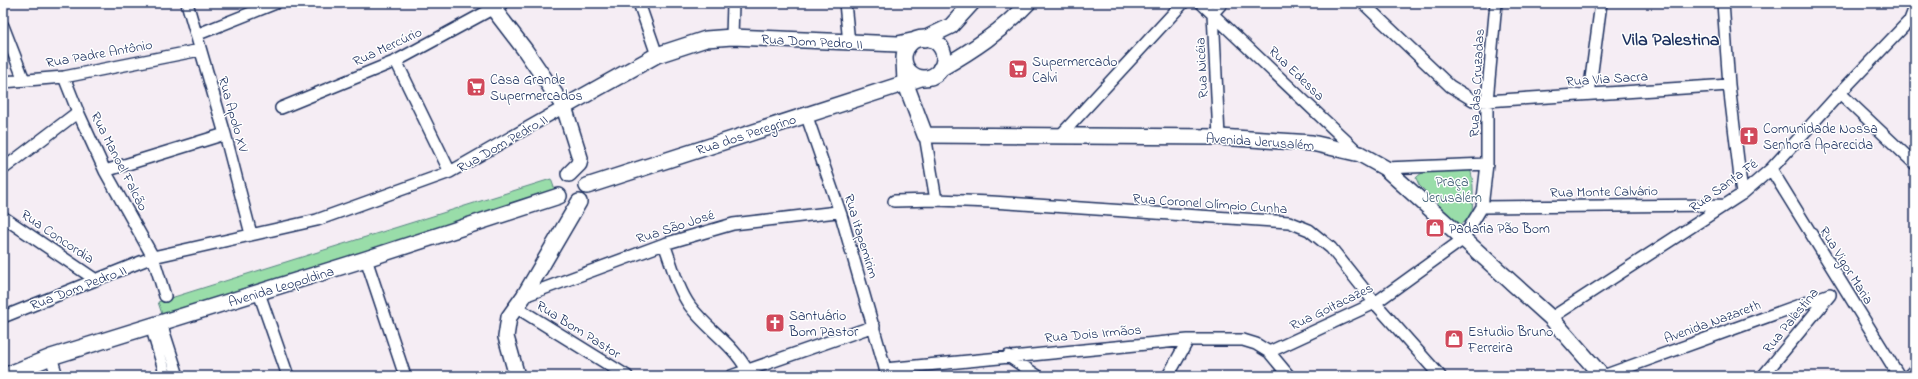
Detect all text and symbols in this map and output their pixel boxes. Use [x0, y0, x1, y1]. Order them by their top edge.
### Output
street label: Rua Mercúrio [350, 22, 426, 73]
street label: Rua das Cruzadas [1464, 28, 1491, 138]
district label: Vila Palestina [1621, 28, 1720, 54]
street label: Rua Dom Pedro II [761, 29, 863, 56]
street label: Rua Padre Antônio [44, 35, 154, 74]
street label: Rua Nicéia [1190, 37, 1215, 99]
street label: Rua Edessa [1263, 42, 1329, 106]
place label: Supermercado Calvi [1032, 52, 1118, 89]
supermarket icon: Supermercado Calvi [1007, 58, 1029, 80]
street label: Rua Via Sacra [1565, 66, 1649, 93]
place label: Casa Grande Supermercados [490, 70, 583, 107]
street label: Rua Apolo XV [212, 74, 253, 155]
supermarket icon: Casa Grande Supermercados [465, 76, 487, 98]
street label: Rua Manoel Falcão [85, 108, 153, 215]
street label: Rua dos Peregrino [694, 109, 799, 162]
street label: Rua Dom Pedro II [453, 110, 552, 179]
place label: Comunidade Nossa Senhora Aparecida [1763, 119, 1878, 156]
church icon: Comunidade Nossa Senhora Aparecida [1738, 125, 1760, 147]
street label: Avenida Jerusalém [1205, 128, 1315, 157]
street label: Rua Santa Fé [1685, 154, 1763, 218]
park label: Praça Jerusalém [1422, 172, 1482, 209]
street label: Rua Monte Calvário [1550, 181, 1658, 204]
street label: Rua Coronel Olímpio Cunha [1132, 189, 1288, 220]
street label: Rua Itapemirim [838, 192, 883, 281]
street label: Rua Concordia [16, 205, 98, 270]
street label: Rua São José [634, 205, 718, 250]
shop icon: Padaria Pão Bom [1424, 217, 1446, 239]
place label: Padaria Pão Bom [1449, 219, 1550, 240]
street label: Rua Vigor Maria [1813, 223, 1878, 309]
street label: Rua Dom Pedro II [27, 260, 130, 316]
street label: Avenida Leopoldina [226, 261, 337, 313]
street label: Rua Goitacazes [1286, 278, 1377, 337]
street label: Rua Palestina [1758, 284, 1824, 358]
street label: Avenida Nazareth [1661, 295, 1764, 350]
street label: Rua Bom Pastor [532, 296, 625, 365]
place label: Santuário Bom Pastor [788, 306, 859, 343]
church icon: Santuário Bom Pastor [764, 312, 786, 334]
street label: Rua Dois Irmãos [1044, 320, 1143, 349]
place label: Estudio Bruno Ferreira [1467, 322, 1553, 359]
shop icon: Estudio Bruno Ferreira [1443, 328, 1465, 350]

